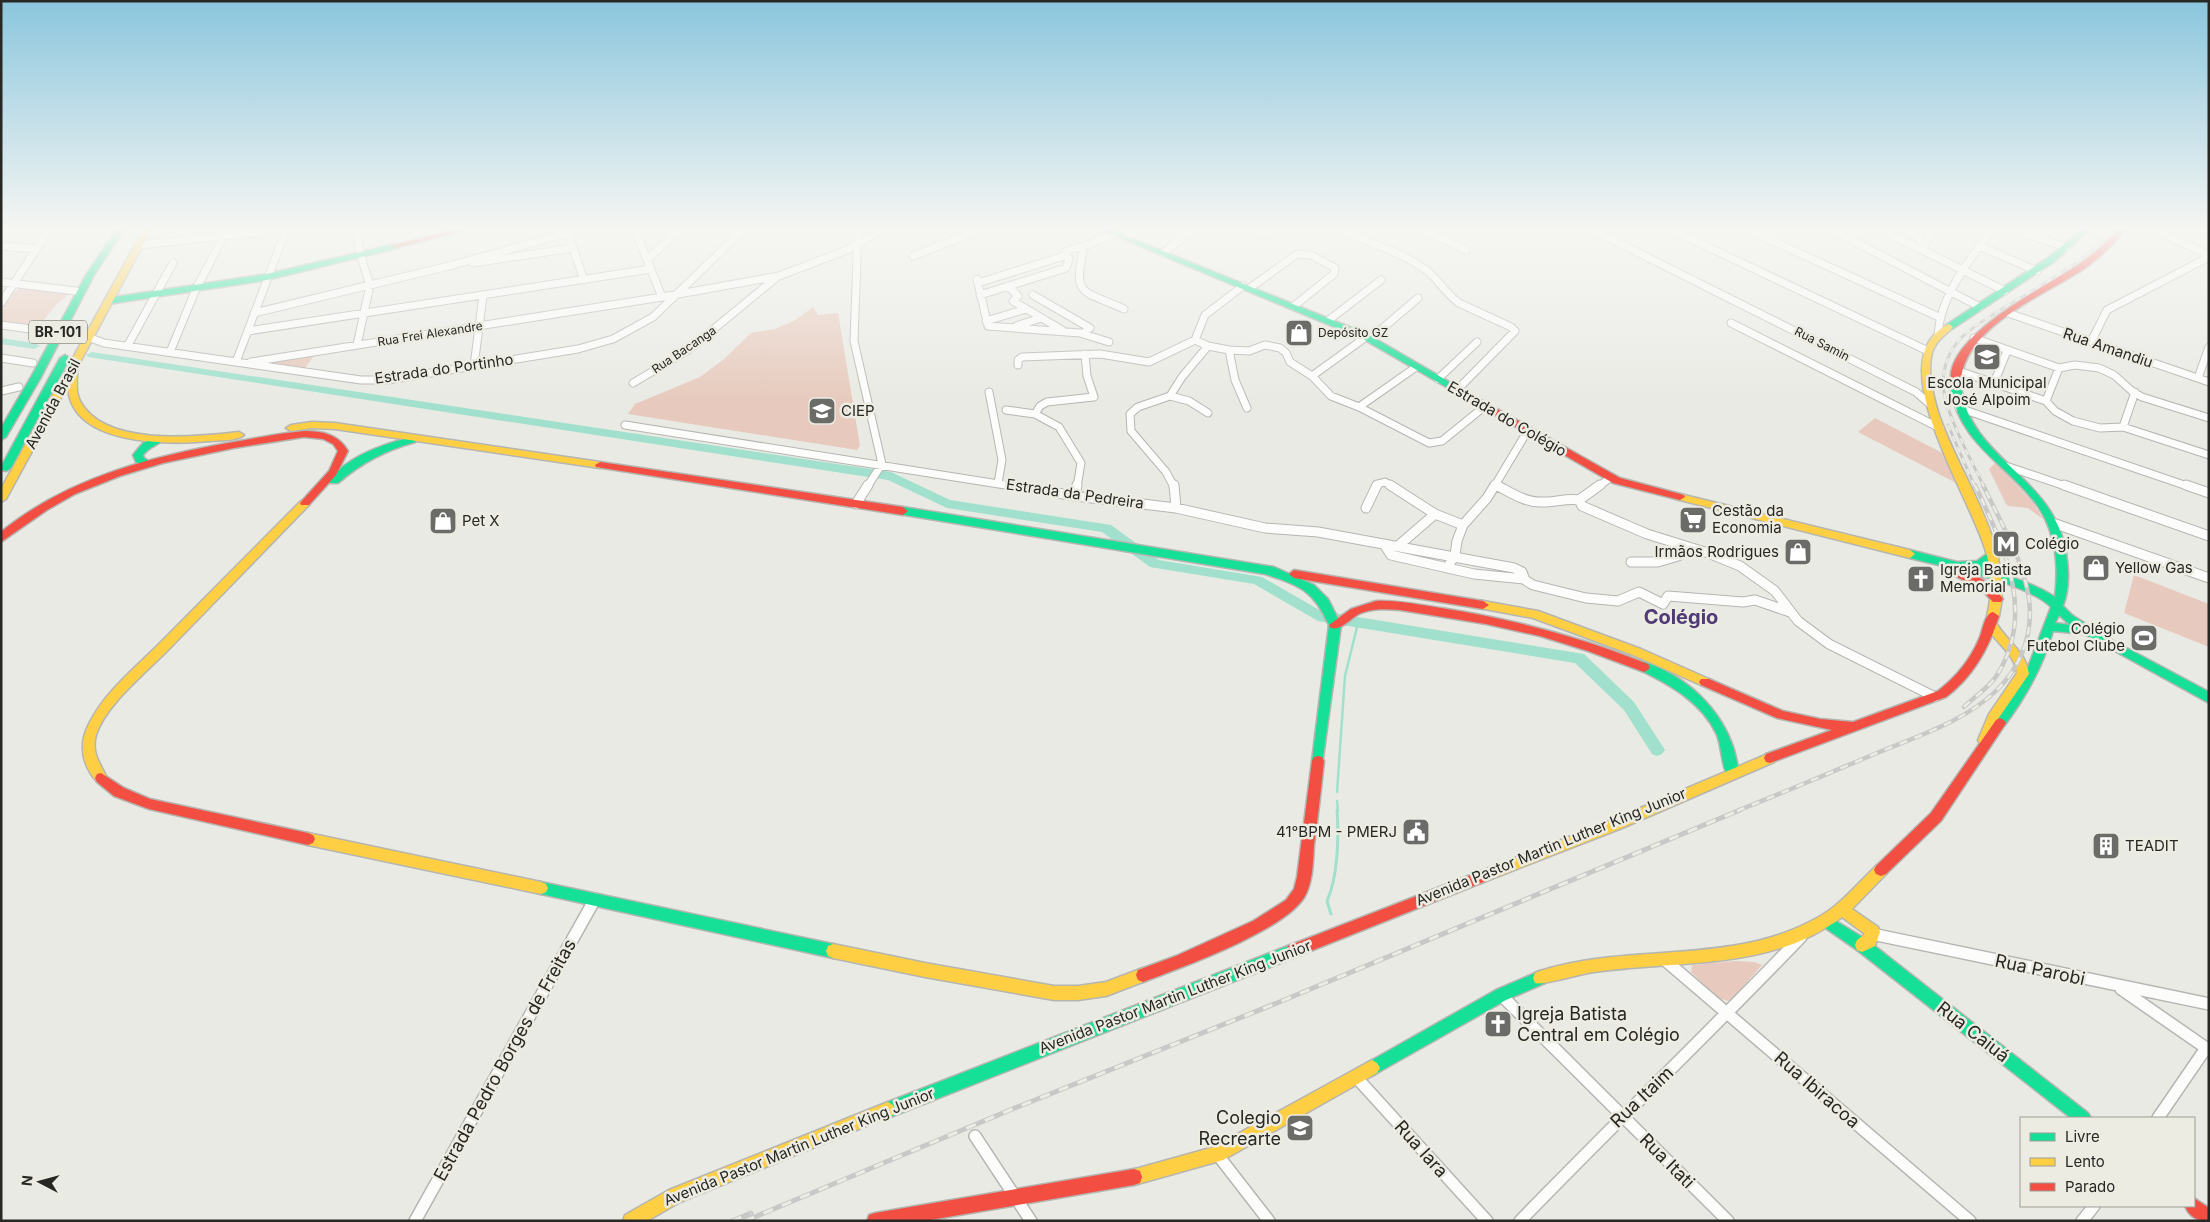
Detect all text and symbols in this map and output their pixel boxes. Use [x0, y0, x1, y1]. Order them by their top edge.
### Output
street label: Rua Frei Alexandre [376, 318, 484, 349]
shop icon: Depósito GZ [1284, 318, 1314, 348]
road number: BR-101 [29, 321, 87, 344]
street label: Rua Bacanga [649, 323, 719, 377]
street label: Rua Samin [1792, 323, 1852, 364]
street label: Rua Amandiu [2061, 323, 2156, 372]
place label: Depósito GZ [1318, 325, 1388, 340]
school or university icon: Escola Municipal José Alpoim [1972, 342, 2002, 372]
street label: Estrada do Portinho [373, 349, 514, 388]
street label: Avenida Brasil [21, 355, 84, 452]
place label: Escola Municipal José Alpoim [1927, 373, 2047, 409]
street label: Estrada do Colégio [1444, 377, 1570, 460]
school or university icon: CIEP [807, 396, 837, 426]
place label: CIEP [841, 401, 875, 420]
street label: Estrada da Pedreira [1005, 474, 1145, 513]
place label: Cestão da Economia [1712, 501, 1784, 537]
supermarket icon: Cestão da Economia [1678, 505, 1708, 535]
shop icon: Pet X [428, 506, 458, 536]
place label: Pet X [462, 511, 500, 530]
metro station icon: Colégio [1991, 529, 2021, 559]
place label: Colégio [2025, 534, 2079, 553]
shop icon: Irmãos Rodrigues [1783, 537, 1813, 567]
place label: Irmãos Rodrigues [1655, 542, 1779, 561]
shop icon: Yellow Gas [2081, 553, 2111, 583]
place label: Yellow Gas [2115, 558, 2193, 577]
place label: Igreja Batista Memorial [1940, 560, 2032, 596]
church icon: Igreja Batista Memorial [1906, 564, 1936, 594]
district label: Colégio [1644, 605, 1718, 629]
place label: Colégio Futebol Clube [2027, 619, 2125, 655]
sports icon: Colégio Futebol Clube [2129, 623, 2159, 653]
street label: Avenida Pastor Martin Luther King Junior [1413, 783, 1689, 910]
public building icon: 41°BPM - PMERJ [1401, 817, 1431, 847]
place label: 41°BPM - PMERJ [1276, 822, 1397, 841]
building icon: TEADIT [2091, 831, 2121, 861]
place label: TEADIT [2125, 836, 2179, 855]
street label: Estrada Pedro Borges de Freitas [429, 935, 580, 1184]
street label: Avenida Pastor Martin Luther King Junior [1036, 936, 1314, 1057]
street label: Rua Parobi [1993, 950, 2087, 989]
street label: Rua Caiuá [1933, 997, 2014, 1066]
place label: Igreja Batista Central em Colégio [1517, 1003, 1680, 1045]
church icon: Igreja Batista Central em Colégio [1483, 1009, 1513, 1039]
street label: Rua Ibiracoa [1770, 1047, 1864, 1132]
street label: Rua Itaim [1606, 1062, 1677, 1132]
street label: Avenida Pastor Martin Luther King Junior [661, 1083, 937, 1210]
place label: Colegio Recrearte [1198, 1107, 1281, 1149]
school or university icon: Colegio Recrearte [1285, 1113, 1315, 1143]
street label: Rua Iara [1390, 1116, 1452, 1181]
legend [2020, 1117, 2195, 1207]
text: Livre [2065, 1127, 2100, 1146]
street label: Rua Itati [1636, 1129, 1699, 1192]
text: Lento [2065, 1152, 2105, 1171]
north arrow [15, 1157, 65, 1207]
text: N [18, 1174, 36, 1187]
text: Parado [2065, 1177, 2115, 1196]

